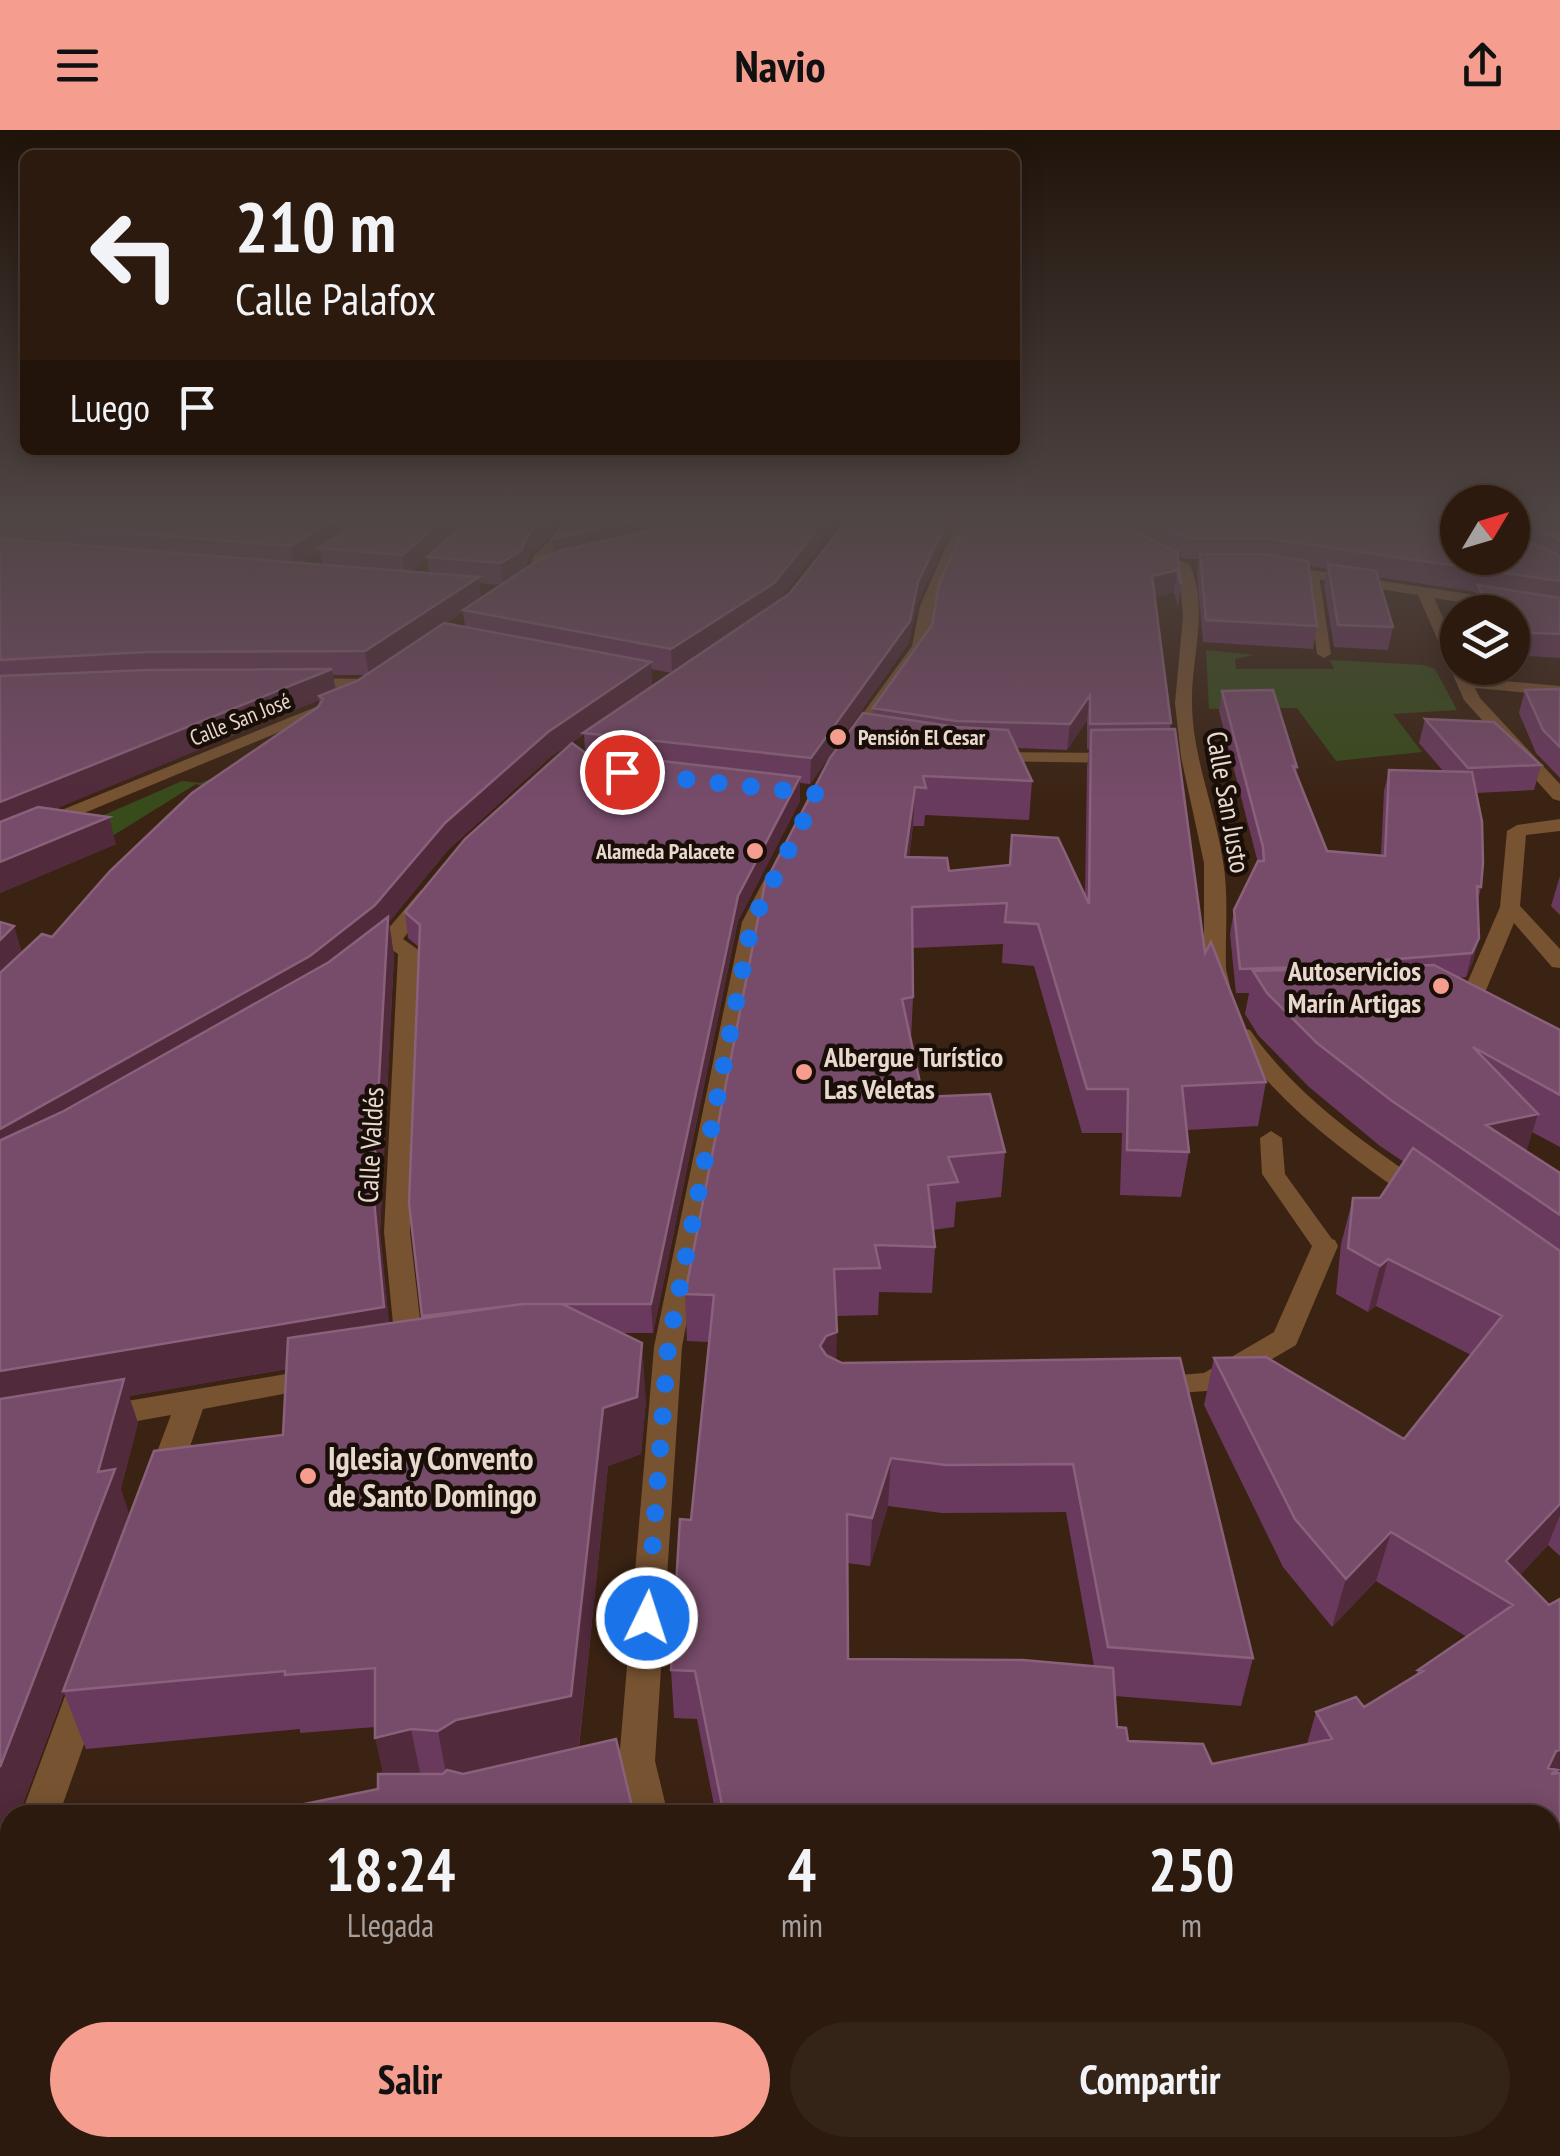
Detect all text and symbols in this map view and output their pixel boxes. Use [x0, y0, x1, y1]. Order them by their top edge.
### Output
text: Navio [735, 36, 826, 94]
icon: menu [50, 38, 105, 93]
icon: share [1455, 38, 1510, 93]
text: 210 m [235, 181, 396, 271]
icon: left [70, 190, 200, 320]
text: Calle Palafox [235, 269, 436, 327]
icon: arrive [170, 380, 225, 435]
text: Luego [70, 383, 150, 432]
north arrow [1440, 485, 1530, 575]
map controls [1440, 485, 1530, 685]
button: layers [1440, 595, 1530, 685]
street label: Calle San José [185, 686, 295, 752]
place label: Pensión El Cesar [858, 723, 986, 751]
marker: Pensión El Cesar [827, 726, 849, 748]
street label: Calle San Justo [1198, 728, 1260, 876]
pin [580, 730, 665, 815]
icon: arrive [595, 745, 650, 800]
place label: Alameda Palacete [595, 837, 735, 865]
marker: Alameda Palacete [744, 840, 766, 862]
place label: Autoservicios Marín Artigas [1287, 952, 1421, 1021]
marker: Autoservicios Marín Artigas [1430, 975, 1452, 997]
place label: Albergue Turístico Las Veletas [823, 1038, 1003, 1107]
marker: Albergue Turístico Las Veletas [793, 1061, 815, 1083]
street label: Calle Valdés [348, 1086, 392, 1204]
place label: Iglesia y Convento de Santo Domingo [328, 1437, 537, 1516]
marker: Iglesia y Convento de Santo Domingo [297, 1465, 319, 1487]
position arrow [595, 1566, 699, 1670]
text: 18:24 [326, 1830, 455, 1908]
text: 4 [788, 1830, 816, 1908]
text: 250 [1148, 1830, 1234, 1908]
text: Llegada [347, 1904, 434, 1946]
text: min [781, 1904, 823, 1946]
text: m [1181, 1904, 1202, 1946]
button: Salir [50, 2022, 770, 2137]
button: Compartir [790, 2022, 1510, 2137]

